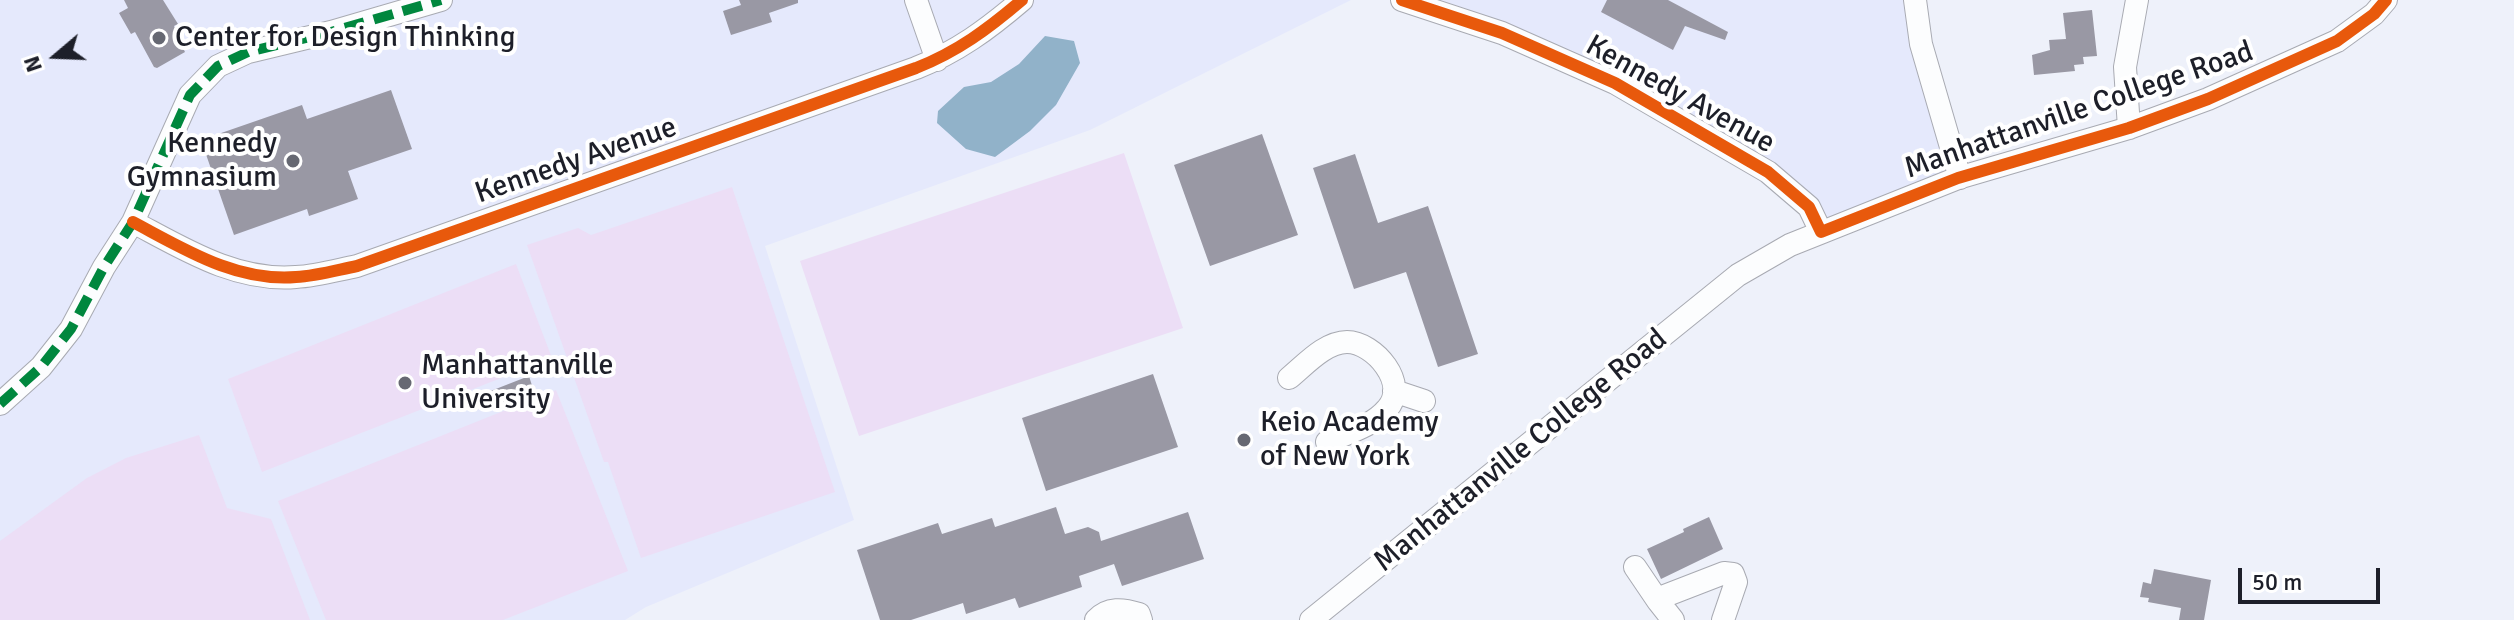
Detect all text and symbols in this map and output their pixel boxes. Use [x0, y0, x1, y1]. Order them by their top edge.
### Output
north arrow [16, 16, 96, 96]
place label: Center for Design Thinking [175, 20, 516, 56]
street label: Kennedy Avenue [1579, 28, 1781, 162]
marker: Center for Design Thinking [150, 29, 168, 47]
street label: Manhattanville College Road [1900, 34, 2258, 188]
text: N [18, 52, 48, 76]
street label: Kennedy Avenue [471, 110, 681, 212]
place label: Kennedy Gymnasium [127, 126, 277, 196]
marker: Kennedy Gymnasium [284, 152, 302, 170]
street label: Manhattanville College Road [1367, 322, 1675, 580]
place label: Manhattanville University [421, 348, 614, 418]
marker: Manhattanville University [396, 374, 414, 392]
place label: Keio Academy of New York [1260, 405, 1438, 476]
marker: Keio Academy of New York [1235, 431, 1253, 449]
scale bar [2242, 552, 2384, 602]
text: 50 m [2252, 567, 2302, 597]

